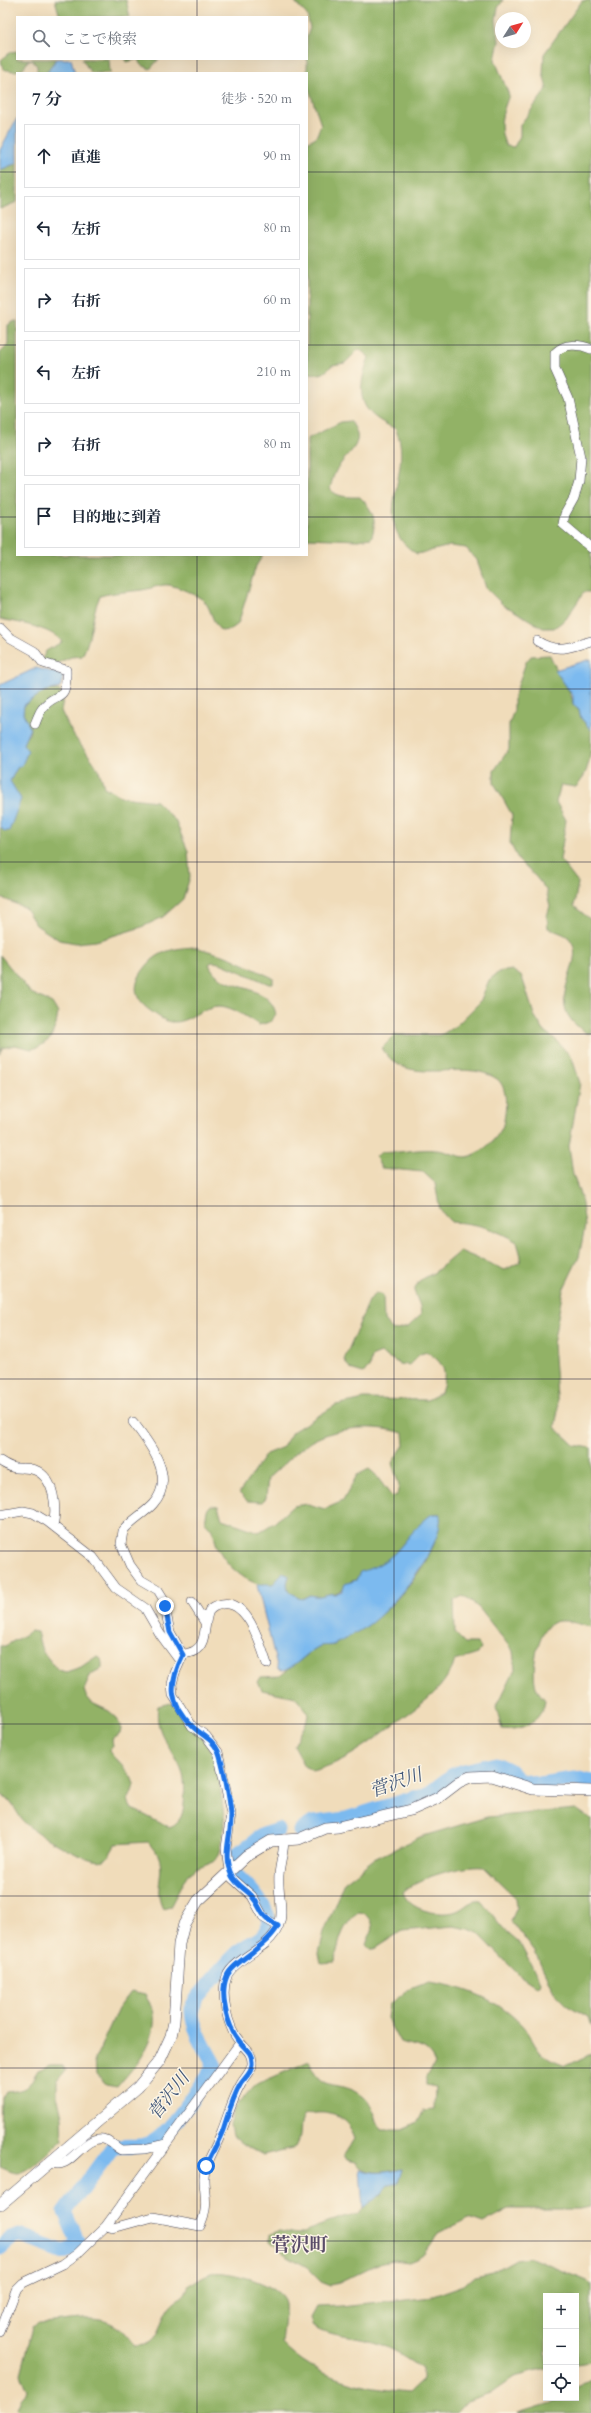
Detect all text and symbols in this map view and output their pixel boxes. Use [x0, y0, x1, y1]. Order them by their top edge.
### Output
north arrow [495, 12, 531, 48]
search box [16, 16, 308, 60]
icon: search [30, 27, 52, 49]
text: ここで検索 [62, 29, 137, 49]
text: 7 分 [32, 88, 62, 111]
text: 徒歩 · 520 m [221, 90, 292, 108]
icon: ahead [33, 145, 55, 167]
text: 直進 [71, 147, 101, 167]
text: 90 m [263, 147, 291, 165]
icon: left [33, 217, 55, 239]
text: 左折 [71, 219, 101, 239]
text: 80 m [263, 219, 291, 237]
icon: right [33, 289, 55, 311]
text: 右折 [71, 291, 101, 311]
text: 60 m [263, 291, 291, 309]
icon: left [33, 361, 55, 383]
text: 左折 [71, 363, 101, 383]
text: 210 m [257, 363, 291, 381]
icon: right [33, 433, 55, 455]
text: 右折 [71, 435, 101, 455]
text: 80 m [263, 435, 291, 453]
icon: arrive [33, 505, 55, 527]
text: 目的地に到着 [71, 507, 161, 527]
route end [156, 1597, 174, 1615]
water label: 菅沢川 [366, 1762, 427, 1804]
water label: 菅沢川 [143, 2065, 197, 2125]
route start [197, 2157, 215, 2175]
district label: 菅沢町 [271, 2232, 329, 2258]
map controls [543, 2293, 579, 2401]
button: + [543, 2293, 579, 2329]
button: − [543, 2329, 579, 2365]
button: locate [543, 2365, 579, 2401]

